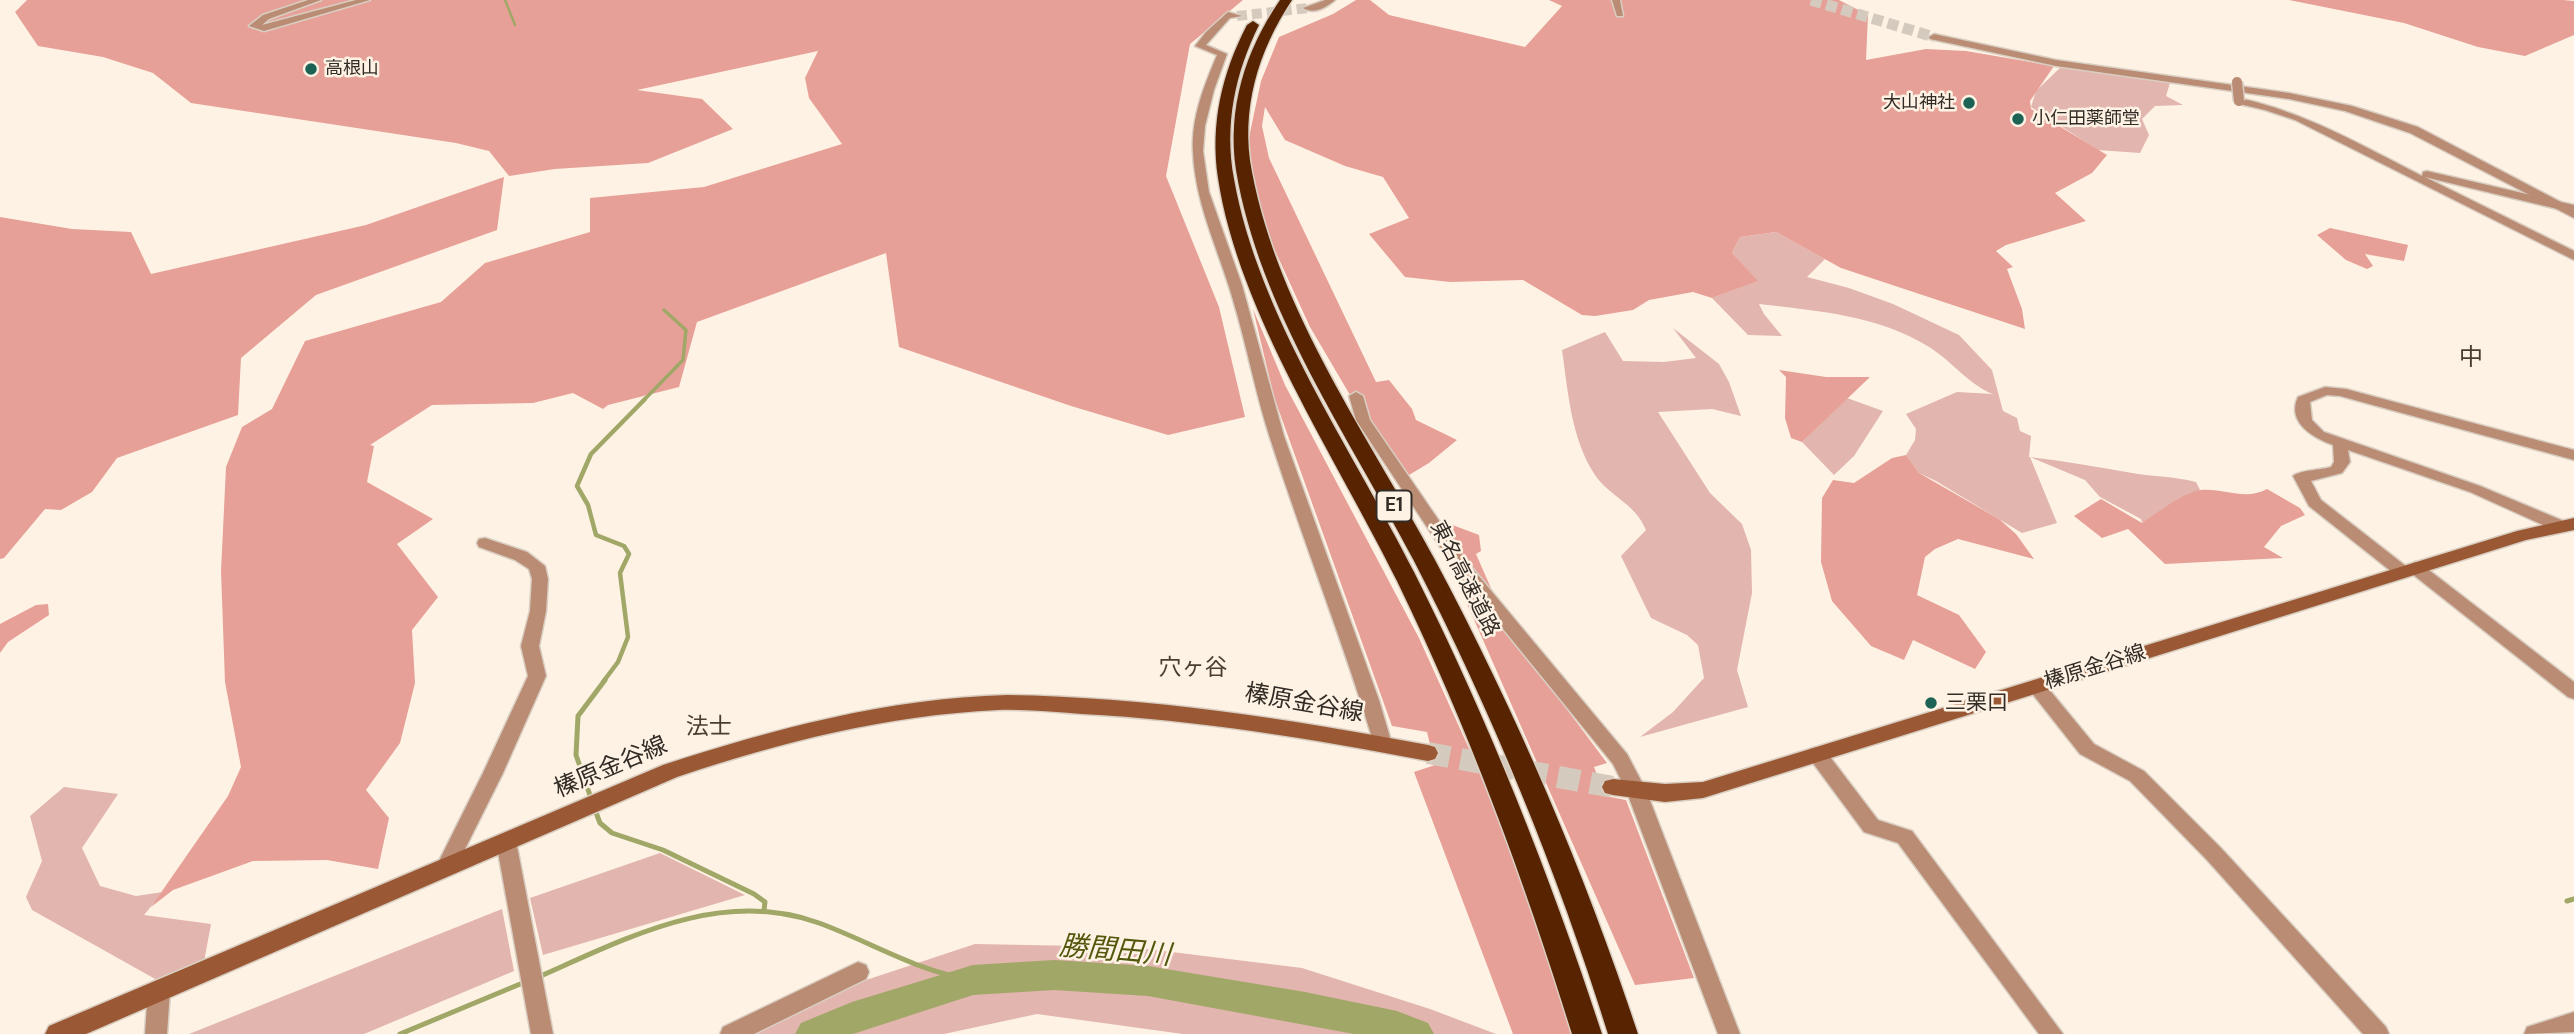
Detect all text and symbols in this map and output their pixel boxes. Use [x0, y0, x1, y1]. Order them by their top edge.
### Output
place label: 高根山 [325, 58, 379, 80]
marker: 高根山 [303, 61, 319, 77]
place label: 大山神社 [1883, 92, 1955, 114]
marker: 大山神社 [1961, 95, 1977, 111]
place label: 小仁田薬師堂 [2032, 108, 2140, 130]
marker: 小仁田薬師堂 [2010, 111, 2026, 127]
district label: 中 [2459, 345, 2483, 373]
road number: E1 [1376, 491, 1412, 522]
street label: 東名高速道路 [1424, 517, 1504, 641]
street label: 榛原金谷線 [2041, 641, 2149, 695]
district label: 穴ヶ谷 [1159, 655, 1227, 683]
street label: 榛原金谷線 [1242, 679, 1366, 729]
place label: 三栗口 [1945, 690, 2008, 716]
marker: 三栗口 [1923, 695, 1939, 711]
district label: 法士 [686, 714, 732, 742]
street label: 榛原金谷線 [550, 731, 672, 805]
water label: 勝間田川 [1058, 930, 1172, 974]

